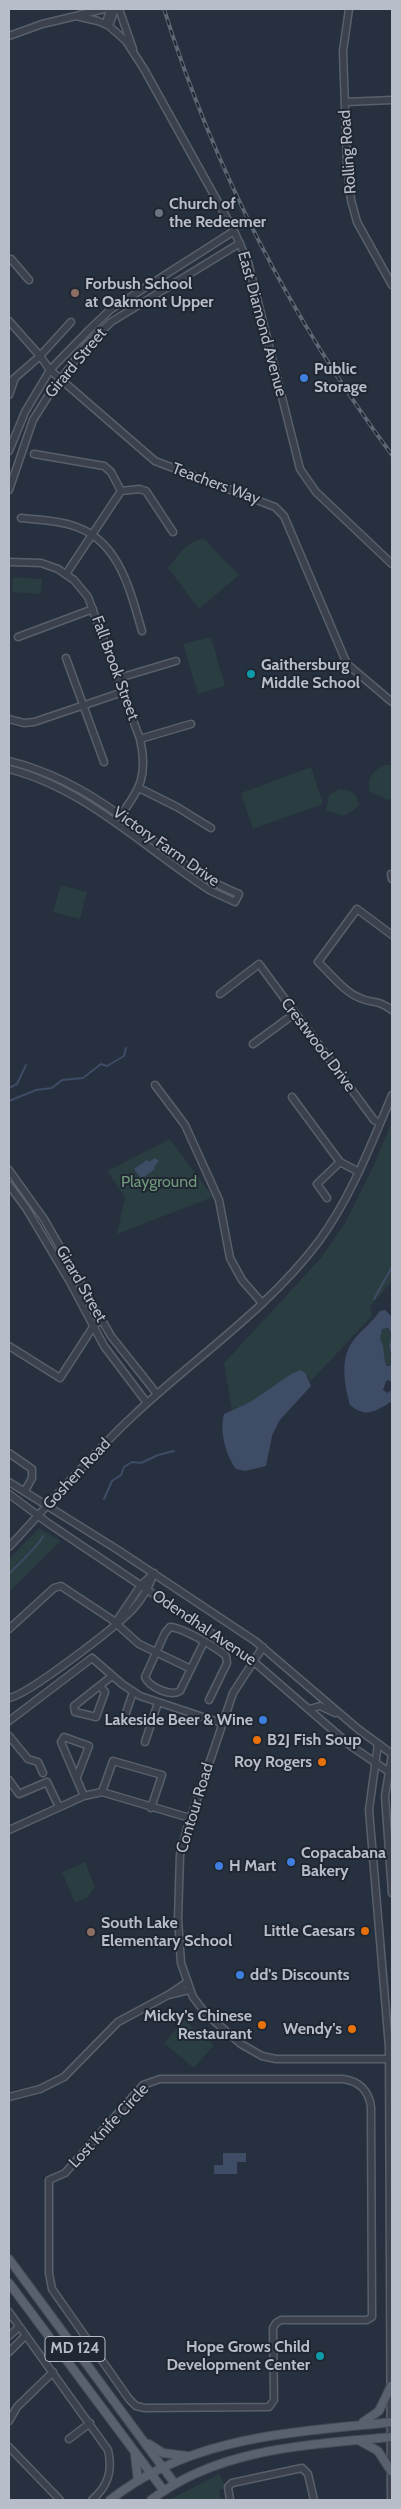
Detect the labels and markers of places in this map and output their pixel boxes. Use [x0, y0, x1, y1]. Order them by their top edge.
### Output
place label: Church of the Redeemer [169, 194, 266, 232]
marker: Church of the Redeemer [153, 207, 165, 219]
place label: Forbush School at Oakmont Upper [85, 274, 214, 312]
marker: Forbush School at Oakmont Upper [69, 287, 81, 299]
place label: Public Storage [314, 359, 367, 397]
marker: Public Storage [298, 372, 310, 384]
place label: Gaithersburg Middle School [261, 655, 360, 693]
marker: Gaithersburg Middle School [245, 668, 257, 680]
place label: Lakeside Beer & Wine [105, 1710, 253, 1730]
marker: Lakeside Beer & Wine [257, 1714, 269, 1726]
place label: B2J Fish Soup [267, 1730, 361, 1750]
marker: B2J Fish Soup [251, 1734, 263, 1746]
place label: Roy Rogers [234, 1752, 312, 1772]
marker: Roy Rogers [316, 1756, 328, 1768]
place label: Copacabana Bakery [301, 1843, 386, 1881]
place label: H Mart [229, 1856, 276, 1876]
marker: Copacabana Bakery [285, 1856, 297, 1868]
marker: H Mart [213, 1860, 225, 1872]
place label: South Lake Elementary School [101, 1913, 232, 1951]
place label: Little Caesars [263, 1921, 355, 1941]
marker: Little Caesars [359, 1925, 371, 1937]
marker: South Lake Elementary School [85, 1926, 97, 1938]
place label: dd's Discounts [250, 1965, 350, 1985]
marker: dd's Discounts [234, 1969, 246, 1981]
place label: Micky's Chinese Restaurant [144, 2006, 252, 2044]
marker: Micky's Chinese Restaurant [256, 2019, 268, 2031]
place label: Wendy's [283, 2019, 342, 2039]
marker: Wendy's [346, 2023, 358, 2035]
place label: Hope Grows Child Development Center [166, 2337, 310, 2375]
marker: Hope Grows Child Development Center [314, 2350, 326, 2362]

